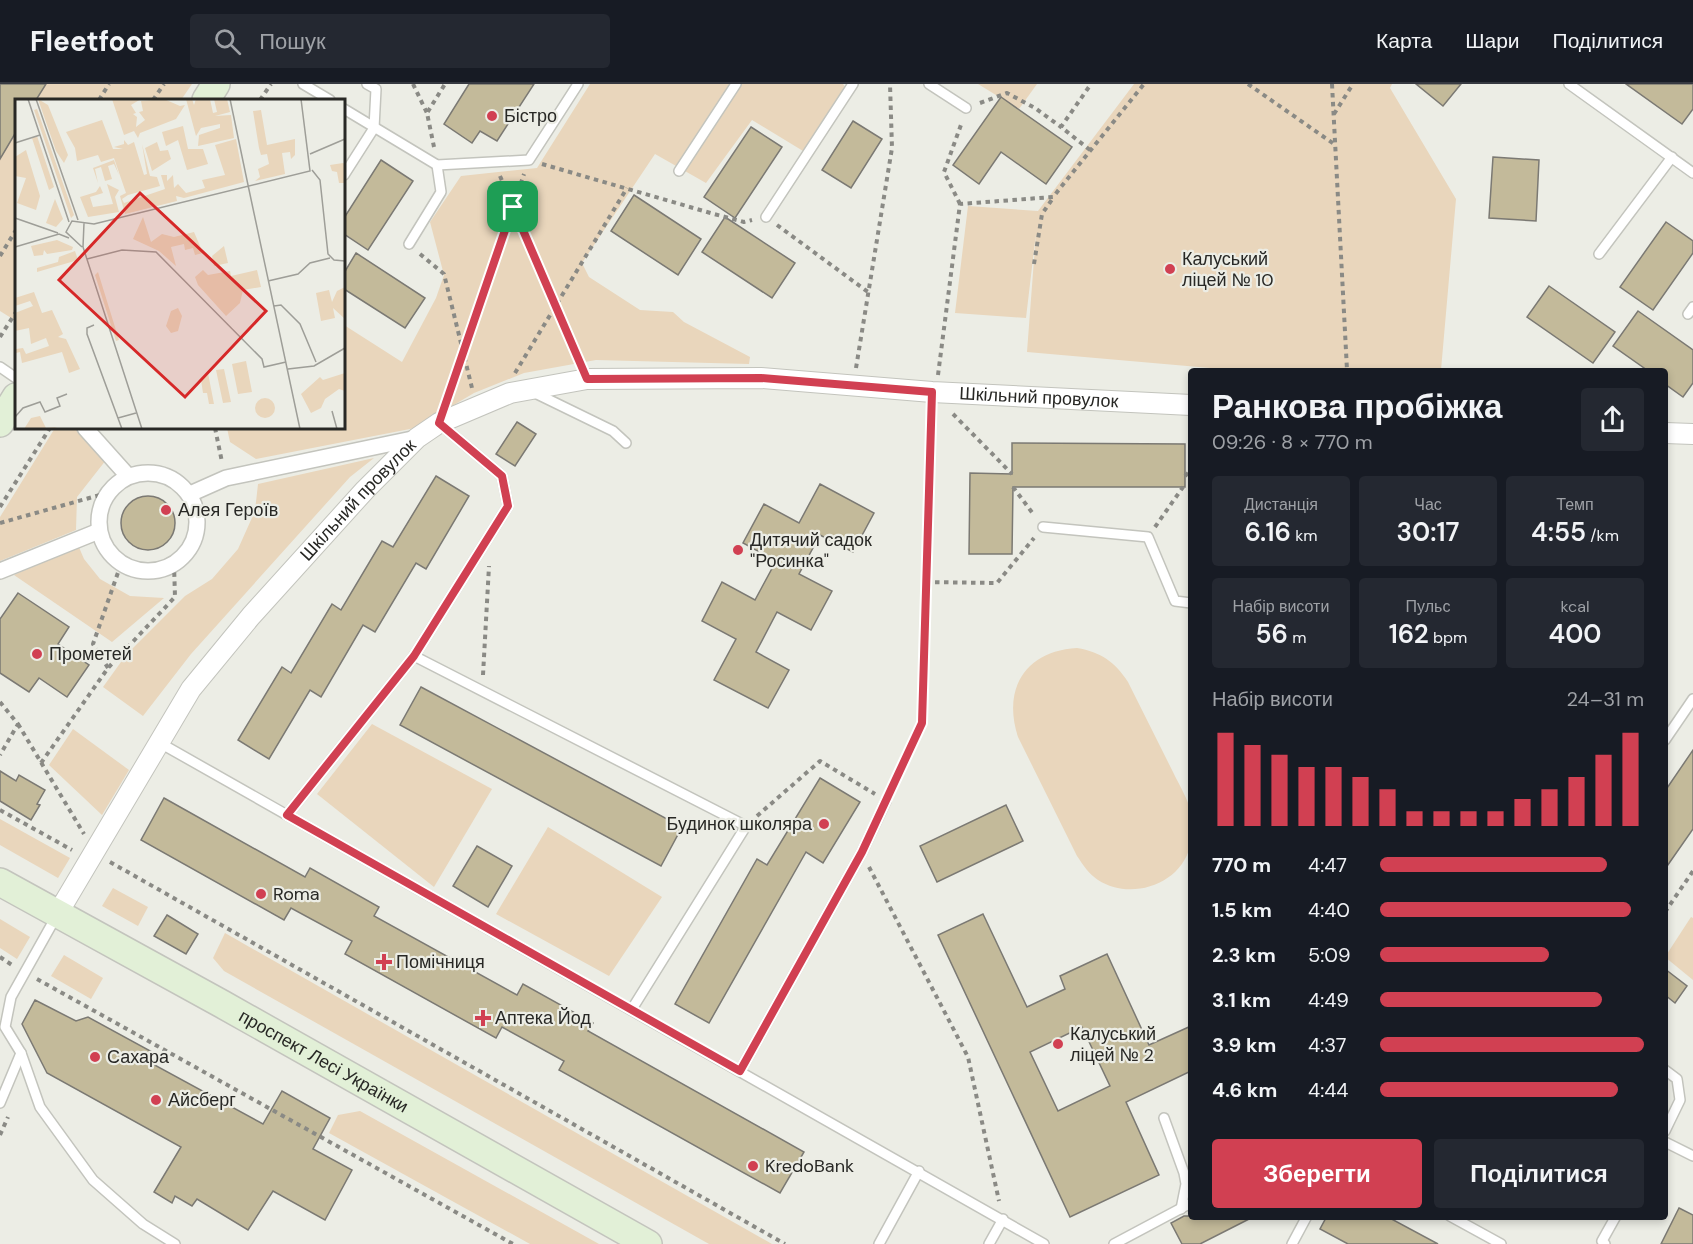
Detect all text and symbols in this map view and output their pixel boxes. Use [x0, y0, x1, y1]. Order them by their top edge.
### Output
search box [190, 14, 610, 68]
text: Fleetfoot [30, 23, 154, 60]
icon: search [211, 25, 244, 58]
text: Пошук [259, 27, 326, 56]
text: Карта [1376, 27, 1432, 55]
text: Шари [1465, 27, 1520, 55]
text: Поділитися [1553, 27, 1663, 55]
inset map [15, 99, 345, 429]
place label: Бістро [504, 104, 557, 128]
marker: Бістро [485, 109, 499, 123]
pin [487, 181, 538, 232]
icon: arrive [496, 190, 529, 223]
place label: Калуський ліцей № 10 [1182, 247, 1274, 292]
marker: Калуський ліцей № 10 [1163, 262, 1177, 276]
street label: Шкільний провулок [959, 381, 1119, 413]
text: Ранкова пробіжка [1212, 385, 1502, 428]
button: share [1581, 388, 1644, 451]
text: 09:26 · 8 × 770 m [1212, 429, 1373, 455]
street label: Шкільний провулок [295, 434, 421, 566]
text: Дистанція [1244, 494, 1318, 515]
text: Час [1414, 494, 1442, 515]
text: Темп [1556, 494, 1594, 515]
place label: Алея Героїв [178, 498, 278, 522]
marker: Алея Героїв [159, 503, 173, 517]
text: 6.16 [1245, 515, 1291, 549]
text: 30:17 [1397, 515, 1459, 549]
text: 4:55 [1531, 515, 1586, 549]
text: km [1291, 525, 1317, 546]
text: /km [1586, 525, 1619, 546]
place label: Дитячий садок "Росинка" [750, 528, 872, 573]
marker: Дитячий садок "Росинка" [731, 543, 745, 557]
text: Набір висоти [1233, 596, 1329, 617]
text: Пульс [1406, 596, 1450, 617]
text: kcal [1561, 596, 1589, 617]
text: 56 [1255, 617, 1288, 651]
text: 162 [1389, 617, 1429, 651]
text: 400 [1549, 617, 1601, 651]
text: m [1288, 627, 1307, 648]
text: bpm [1429, 627, 1467, 648]
place label: Прометей [49, 642, 132, 666]
marker: Прометей [30, 647, 44, 661]
text: Набір висоти [1212, 686, 1333, 712]
text: 24–31 m [1566, 686, 1644, 712]
place label: Будинок школяра [667, 812, 813, 836]
marker: Будинок школяра [817, 817, 831, 831]
text: 770 m [1212, 852, 1271, 878]
text: 4:47 [1308, 852, 1347, 878]
place label: Roma [273, 882, 320, 906]
marker: Roma [254, 887, 268, 901]
text: 1.5 km [1212, 897, 1272, 923]
text: 4:40 [1308, 897, 1350, 923]
text: 2.3 km [1212, 942, 1276, 968]
text: 5:09 [1308, 942, 1350, 968]
place label: Помічниця [396, 950, 485, 974]
marker: Помічниця [377, 955, 391, 969]
text: 3.1 km [1212, 987, 1271, 1013]
text: 4:49 [1308, 987, 1349, 1013]
street label: проспект Лесі Українки [235, 1004, 413, 1119]
place label: Аптека Йод [495, 1006, 591, 1030]
marker: Аптека Йод [476, 1011, 490, 1025]
place label: Калуський ліцей № 2 [1070, 1022, 1156, 1067]
text: 3.9 km [1212, 1032, 1276, 1058]
text: 4:37 [1308, 1032, 1346, 1058]
marker: Калуський ліцей № 2 [1051, 1037, 1065, 1051]
place label: Сахара [107, 1045, 170, 1069]
marker: Сахара [88, 1050, 102, 1064]
text: 4.6 km [1212, 1077, 1277, 1103]
text: 4:44 [1308, 1077, 1348, 1103]
place label: Айсберг [168, 1088, 236, 1112]
marker: Айсберг [149, 1093, 163, 1107]
button: Зберегти [1212, 1139, 1422, 1208]
button: Поділитися [1434, 1139, 1644, 1208]
place label: KredoBank [765, 1154, 854, 1178]
marker: KredoBank [746, 1159, 760, 1173]

